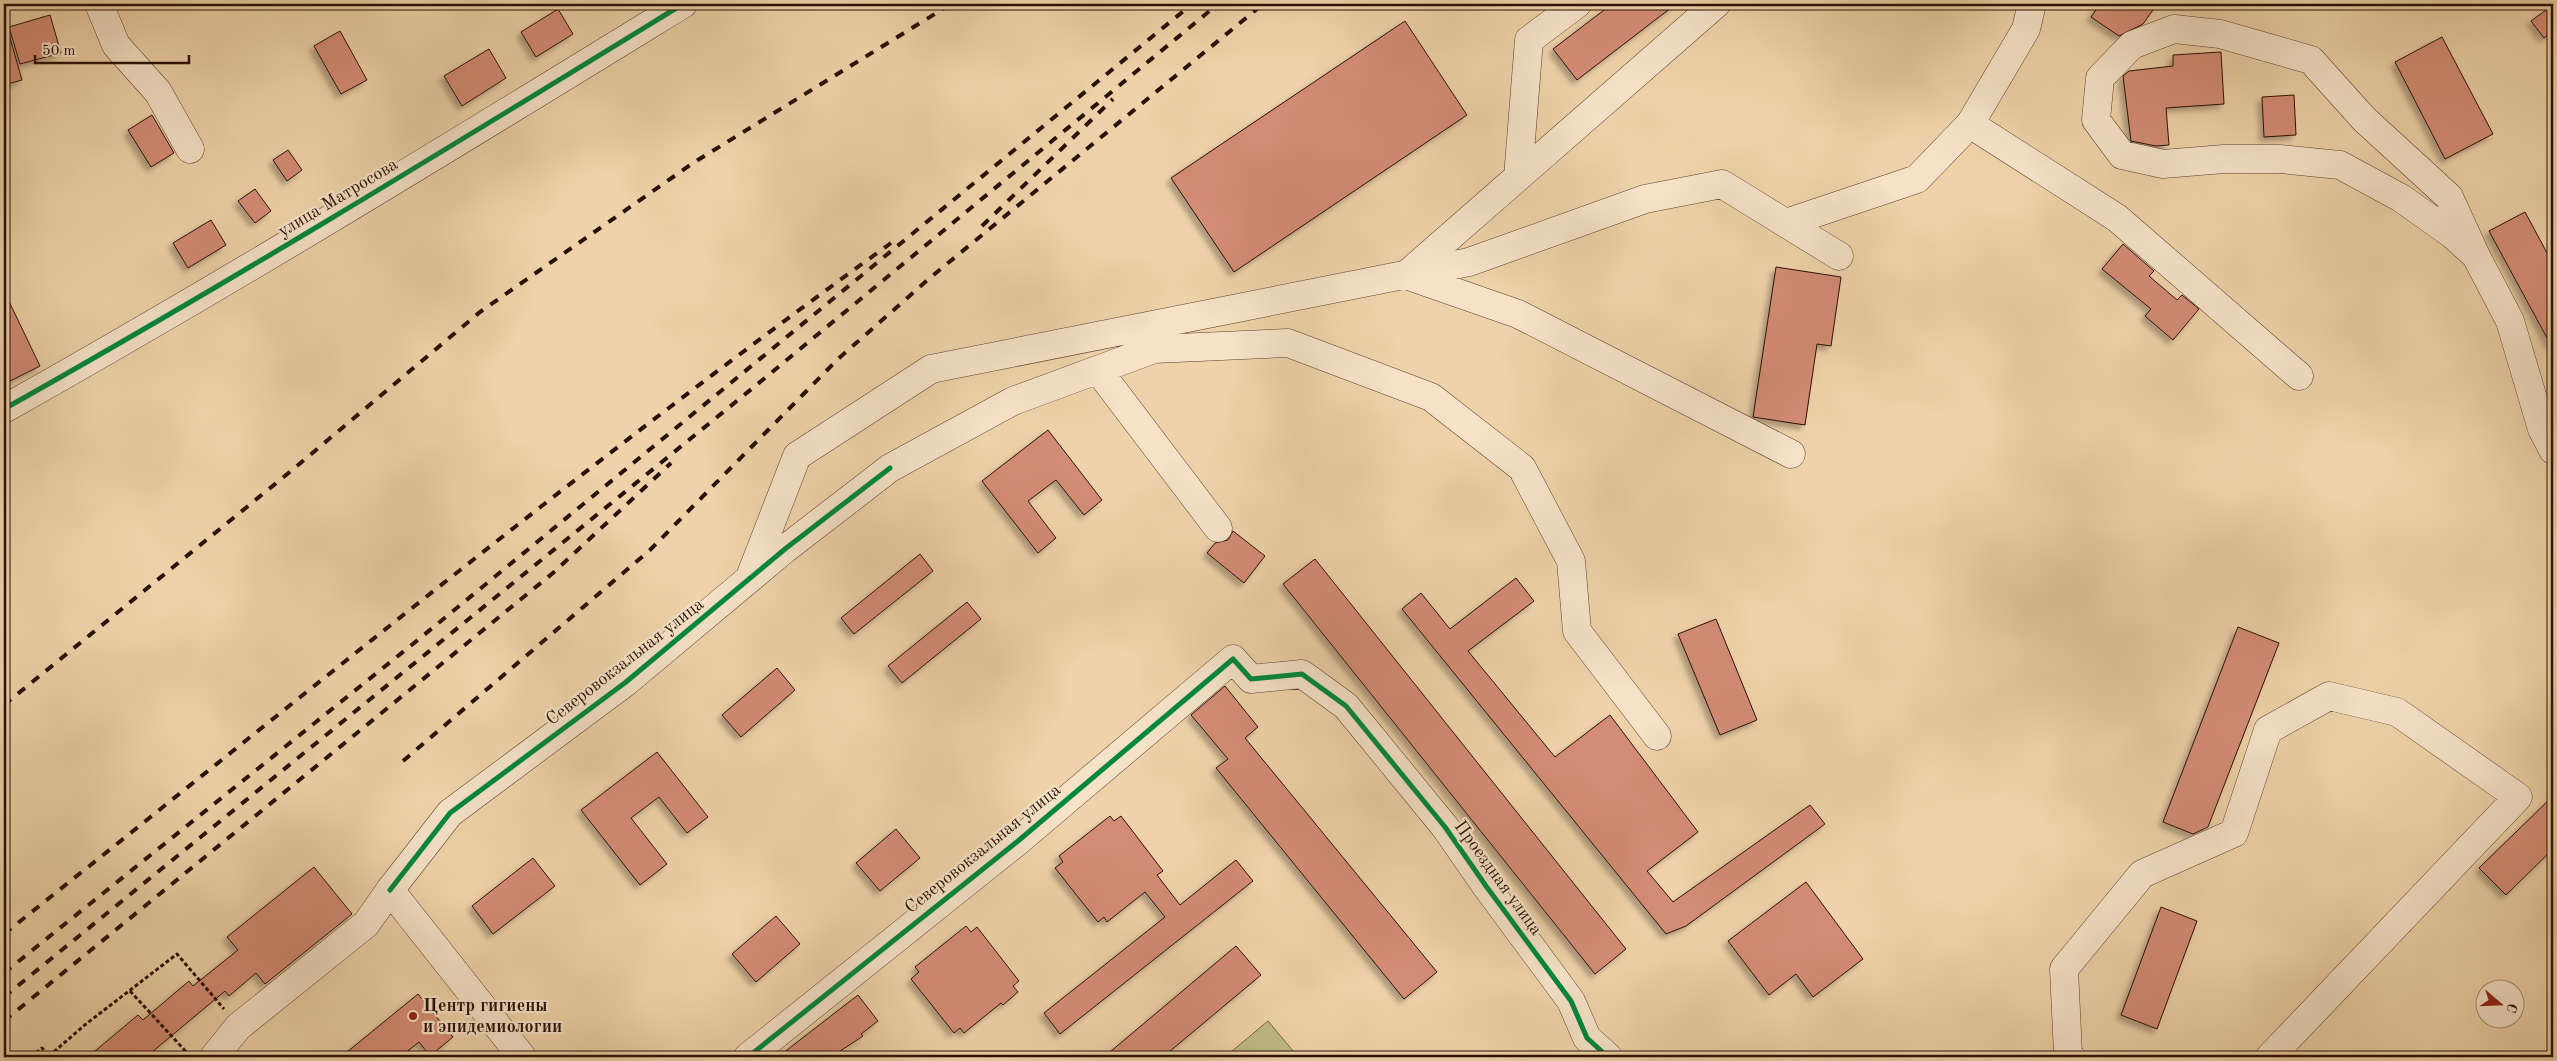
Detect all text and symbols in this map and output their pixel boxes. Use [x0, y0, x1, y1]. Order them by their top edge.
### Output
scale bar [35, 32, 189, 64]
text: 50 m [42, 44, 76, 59]
street label: улица Матросова [275, 155, 401, 241]
street label: Северовокзальная улица [543, 595, 707, 729]
street label: Северовокзальная улица [902, 781, 1064, 917]
street label: Проездная улица [1451, 817, 1545, 939]
north arrow [2474, 978, 2524, 1028]
place label: Центр гигиены и эпидемиологии [423, 997, 562, 1036]
text: С [2503, 1001, 2519, 1015]
marker: Центр гигиены и эпидемиологии [407, 1010, 419, 1022]

